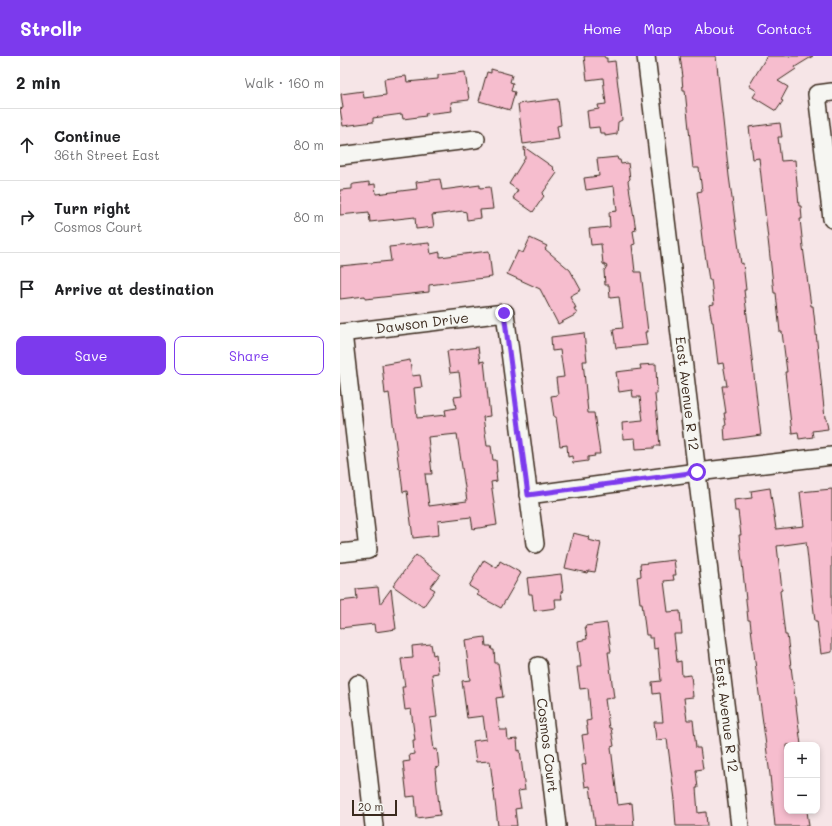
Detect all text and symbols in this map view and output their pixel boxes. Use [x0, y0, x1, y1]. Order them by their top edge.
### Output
text: Strollr [20, 16, 82, 41]
text: Home [583, 19, 621, 38]
text: Map [643, 19, 672, 38]
text: About [694, 19, 735, 38]
text: Contact [757, 19, 812, 38]
text: 2 min [16, 71, 61, 93]
text: Walk · 160 m [244, 74, 324, 91]
text: Continue [54, 126, 121, 146]
icon: ahead [16, 134, 38, 156]
text: 80 m [294, 136, 324, 153]
text: 36th Street East [54, 146, 160, 163]
text: Turn right [54, 198, 131, 218]
icon: right [16, 206, 38, 228]
text: 80 m [294, 208, 324, 225]
text: Cosmos Court [54, 218, 142, 235]
icon: arrive [16, 278, 38, 300]
text: Arrive at destination [54, 279, 214, 299]
route end [495, 304, 513, 322]
street label: Dawson Drive [375, 307, 470, 338]
street label: East Avenue R 12 [671, 335, 704, 452]
button: Save [16, 336, 166, 375]
button: Share [174, 336, 324, 375]
route start [688, 463, 706, 481]
street label: East Avenue R 12 [711, 657, 743, 773]
street label: Cosmos Court [533, 697, 563, 794]
map controls [784, 742, 820, 814]
button: + [784, 742, 820, 778]
button: − [784, 778, 820, 814]
scale bar [352, 798, 397, 817]
text: 20 m [358, 799, 383, 814]

